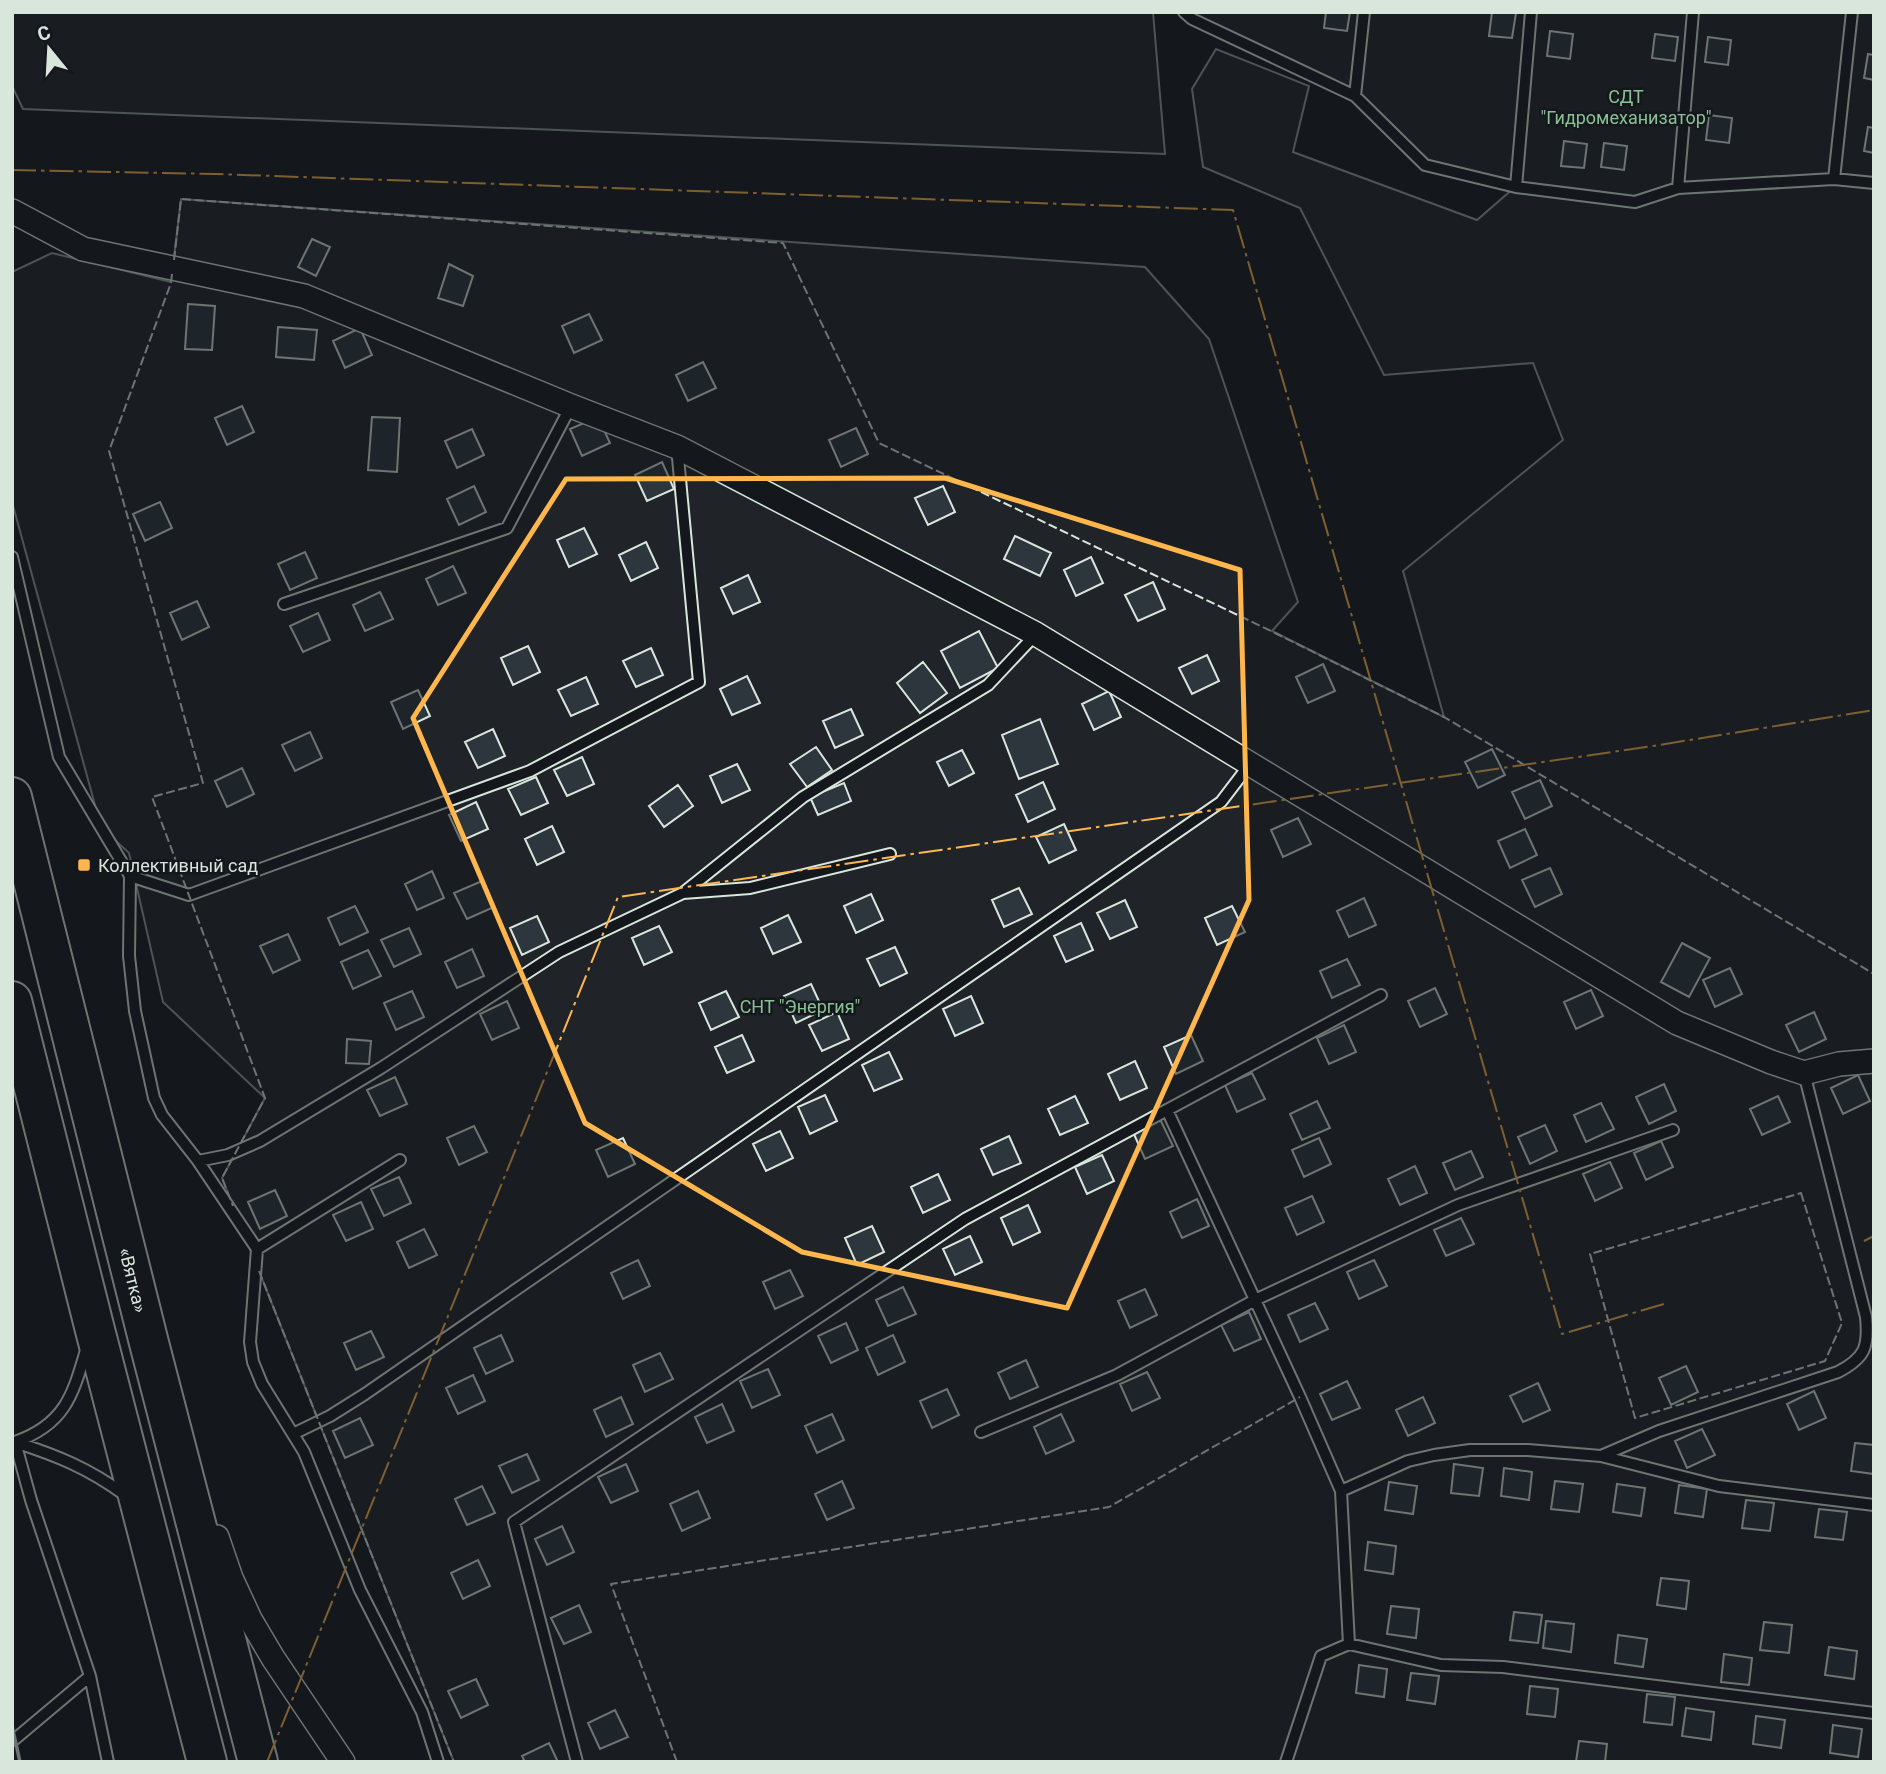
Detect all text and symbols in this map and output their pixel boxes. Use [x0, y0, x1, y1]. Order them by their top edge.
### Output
north arrow [14, 14, 84, 84]
text: С [34, 20, 53, 46]
park label: СДТ "Гидромеханизатор" [1541, 86, 1711, 128]
place label: Коллективный сад [98, 855, 258, 876]
marker: Коллективный сад [76, 857, 92, 873]
park label: СНТ "Энергия" [740, 996, 860, 1017]
street label: «Вятка» [115, 1245, 151, 1315]

